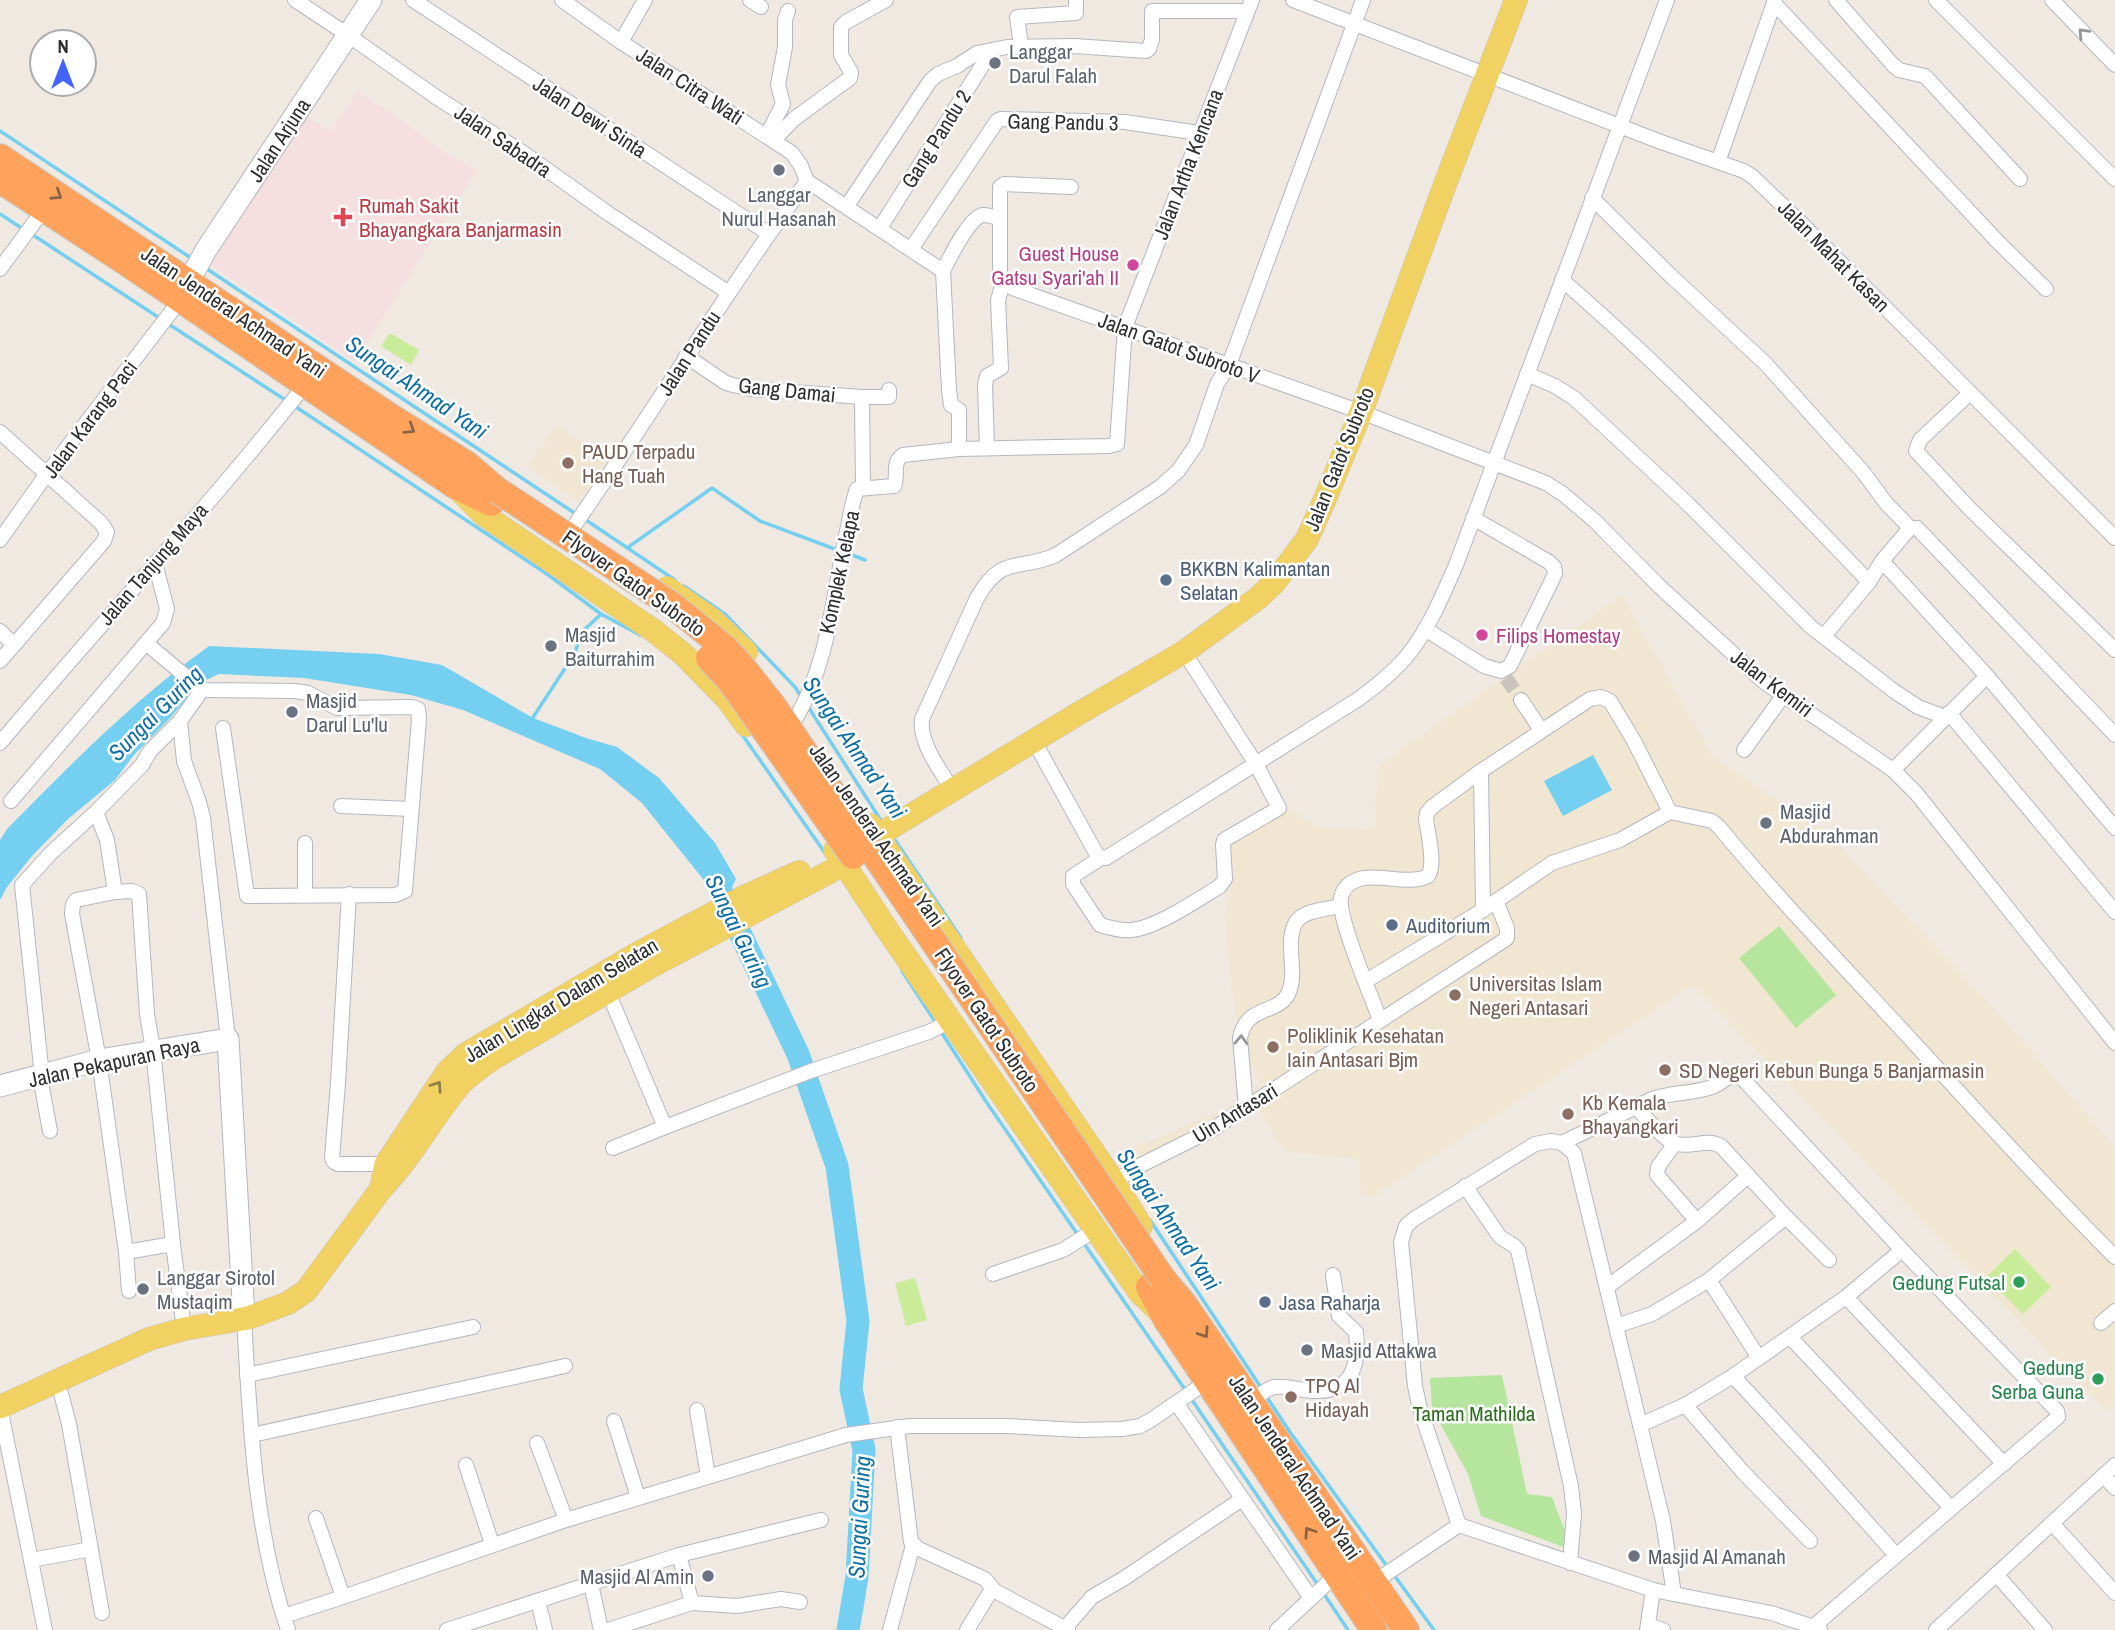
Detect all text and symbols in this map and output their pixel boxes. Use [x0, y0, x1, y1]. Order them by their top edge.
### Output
north arrow [28, 28, 98, 98]
one-way arrow [2079, 28, 2092, 41]
text: N [57, 33, 69, 59]
place label: Langgar Darul Falah [1009, 37, 1097, 90]
street label: Jalan Citra Wati [631, 40, 749, 132]
marker: Langgar Darul Falah [987, 55, 1003, 71]
street label: Jalan Dewi Sinta [528, 69, 653, 165]
street label: Gang Pandu 2 [894, 84, 978, 194]
street label: Jalan Artha Kencana [1146, 84, 1230, 243]
street label: Jalan Arjuna [241, 92, 317, 188]
street label: Jalan Sabadra [449, 98, 557, 184]
street label: Gang Pandu 3 [1007, 107, 1119, 137]
marker: Langgar Nurul Hasanah [771, 162, 787, 178]
place label: Langgar Nurul Hasanah [722, 180, 836, 233]
one-way arrow [49, 187, 62, 199]
place label: Rumah Sakit Bhayangkara Banjarmasin [359, 191, 562, 244]
street label: Jalan Mahat Kasan [1772, 194, 1896, 318]
marker: Rumah Sakit Bhayangkara Banjarmasin [333, 207, 353, 227]
street label: Jalan Jenderal Achmad Yani [136, 239, 332, 385]
place label: Guest House Gatsu Syari'ah II [991, 239, 1119, 292]
marker: Guest House Gatsu Syari'ah II [1125, 257, 1141, 273]
street label: Jalan Pandu [651, 305, 727, 401]
street label: Jalan Gatot Subroto V [1094, 305, 1264, 391]
water label: Sungai Ahmad Yani [340, 328, 495, 447]
street label: Jalan Karang Paci [36, 354, 144, 484]
street label: Gang Damai [737, 370, 837, 410]
street label: Jalan Gatot Subroto [1297, 383, 1381, 535]
one-way arrow [403, 420, 416, 433]
place label: PAUD Terpadu Hang Tuah [582, 437, 695, 490]
marker: PAUD Terpadu Hang Tuah [560, 455, 576, 471]
street label: Jalan Tanjung Maya [92, 496, 214, 631]
street label: Komplek Kelapa [812, 507, 866, 636]
street label: Flyover Gatot Subroto [557, 523, 711, 643]
place label: BKKBN Kalimantan Selatan [1180, 554, 1330, 607]
marker: BKKBN Kalimantan Selatan [1158, 572, 1174, 588]
place label: Masjid Baiturrahim [565, 620, 655, 673]
place label: Filips Homestay [1496, 621, 1621, 650]
marker: Filips Homestay [1474, 627, 1490, 643]
marker: Masjid Baiturrahim [543, 638, 559, 654]
street label: Jalan Kemiri [1725, 642, 1819, 724]
water label: Sungai Guring [101, 659, 209, 767]
water label: Sungai Ahmad Yani [796, 670, 915, 825]
place label: Masjid Darul Lu'lu [306, 686, 388, 739]
marker: Masjid Darul Lu'lu [284, 704, 300, 720]
street label: Jalan Jenderal Achmad Yani [803, 738, 951, 932]
place label: Masjid Abdurahman [1779, 797, 1879, 850]
marker: Masjid Abdurahman [1758, 815, 1774, 831]
water label: Sungai Guring [698, 869, 780, 993]
place label: Auditorium [1405, 911, 1490, 940]
marker: Auditorium [1384, 917, 1400, 933]
street label: Jalan Lingkar Dalam Selatan [459, 931, 663, 1069]
street label: Flyover Gatot Subroto [928, 942, 1046, 1098]
place label: Universitas Islam Negeri Antasari [1469, 969, 1602, 1022]
marker: Universitas Islam Negeri Antasari [1447, 987, 1463, 1003]
place label: Poliklinik Kesehatan Iain Antasari Bjm [1287, 1021, 1444, 1074]
street label: Jalan Pekapuran Raya [26, 1030, 203, 1094]
one-way arrow [1234, 1035, 1249, 1046]
marker: Poliklinik Kesehatan Iain Antasari Bjm [1265, 1039, 1281, 1055]
place label: SD Negeri Kebun Bunga 5 Banjarmasin [1679, 1056, 1984, 1085]
marker: SD Negeri Kebun Bunga 5 Banjarmasin [1657, 1062, 1673, 1078]
street label: Uin Antasari [1187, 1076, 1283, 1150]
one-way arrow [429, 1081, 442, 1094]
place label: Kb Kemala Bhayangkari [1582, 1088, 1679, 1141]
marker: Kb Kemala Bhayangkari [1560, 1106, 1576, 1122]
water label: Sungai Ahmad Yani [1110, 1142, 1229, 1297]
place label: Langgar Sirotol Mustaqim [157, 1263, 275, 1316]
place label: Gedung Futsal [1892, 1268, 2005, 1297]
marker: Gedung Futsal [2011, 1274, 2027, 1290]
marker: Langgar Sirotol Mustaqim [135, 1281, 151, 1297]
place label: Jasa Raharja [1279, 1288, 1381, 1317]
marker: Jasa Raharja [1257, 1294, 1273, 1310]
one-way arrow [1196, 1325, 1208, 1338]
place label: Masjid Attakwa [1321, 1336, 1437, 1365]
marker: Masjid Attakwa [1299, 1342, 1315, 1358]
place label: Gedung Serba Guna [1991, 1353, 2084, 1406]
street label: Jalan Jenderal Achmad Yani [1222, 1369, 1368, 1565]
place label: TPQ Al Hidayah [1305, 1371, 1369, 1424]
marker: Gedung Serba Guna [2090, 1371, 2106, 1387]
marker: TPQ Al Hidayah [1283, 1389, 1299, 1405]
park label: Taman Mathilda [1413, 1399, 1536, 1428]
water label: Sungai Guring [840, 1455, 878, 1579]
one-way arrow [1304, 1527, 1317, 1540]
place label: Masjid Al Amanah [1648, 1542, 1786, 1571]
marker: Masjid Al Amanah [1626, 1548, 1642, 1564]
place label: Masjid Al Amin [580, 1562, 694, 1591]
marker: Masjid Al Amin [700, 1568, 716, 1584]

